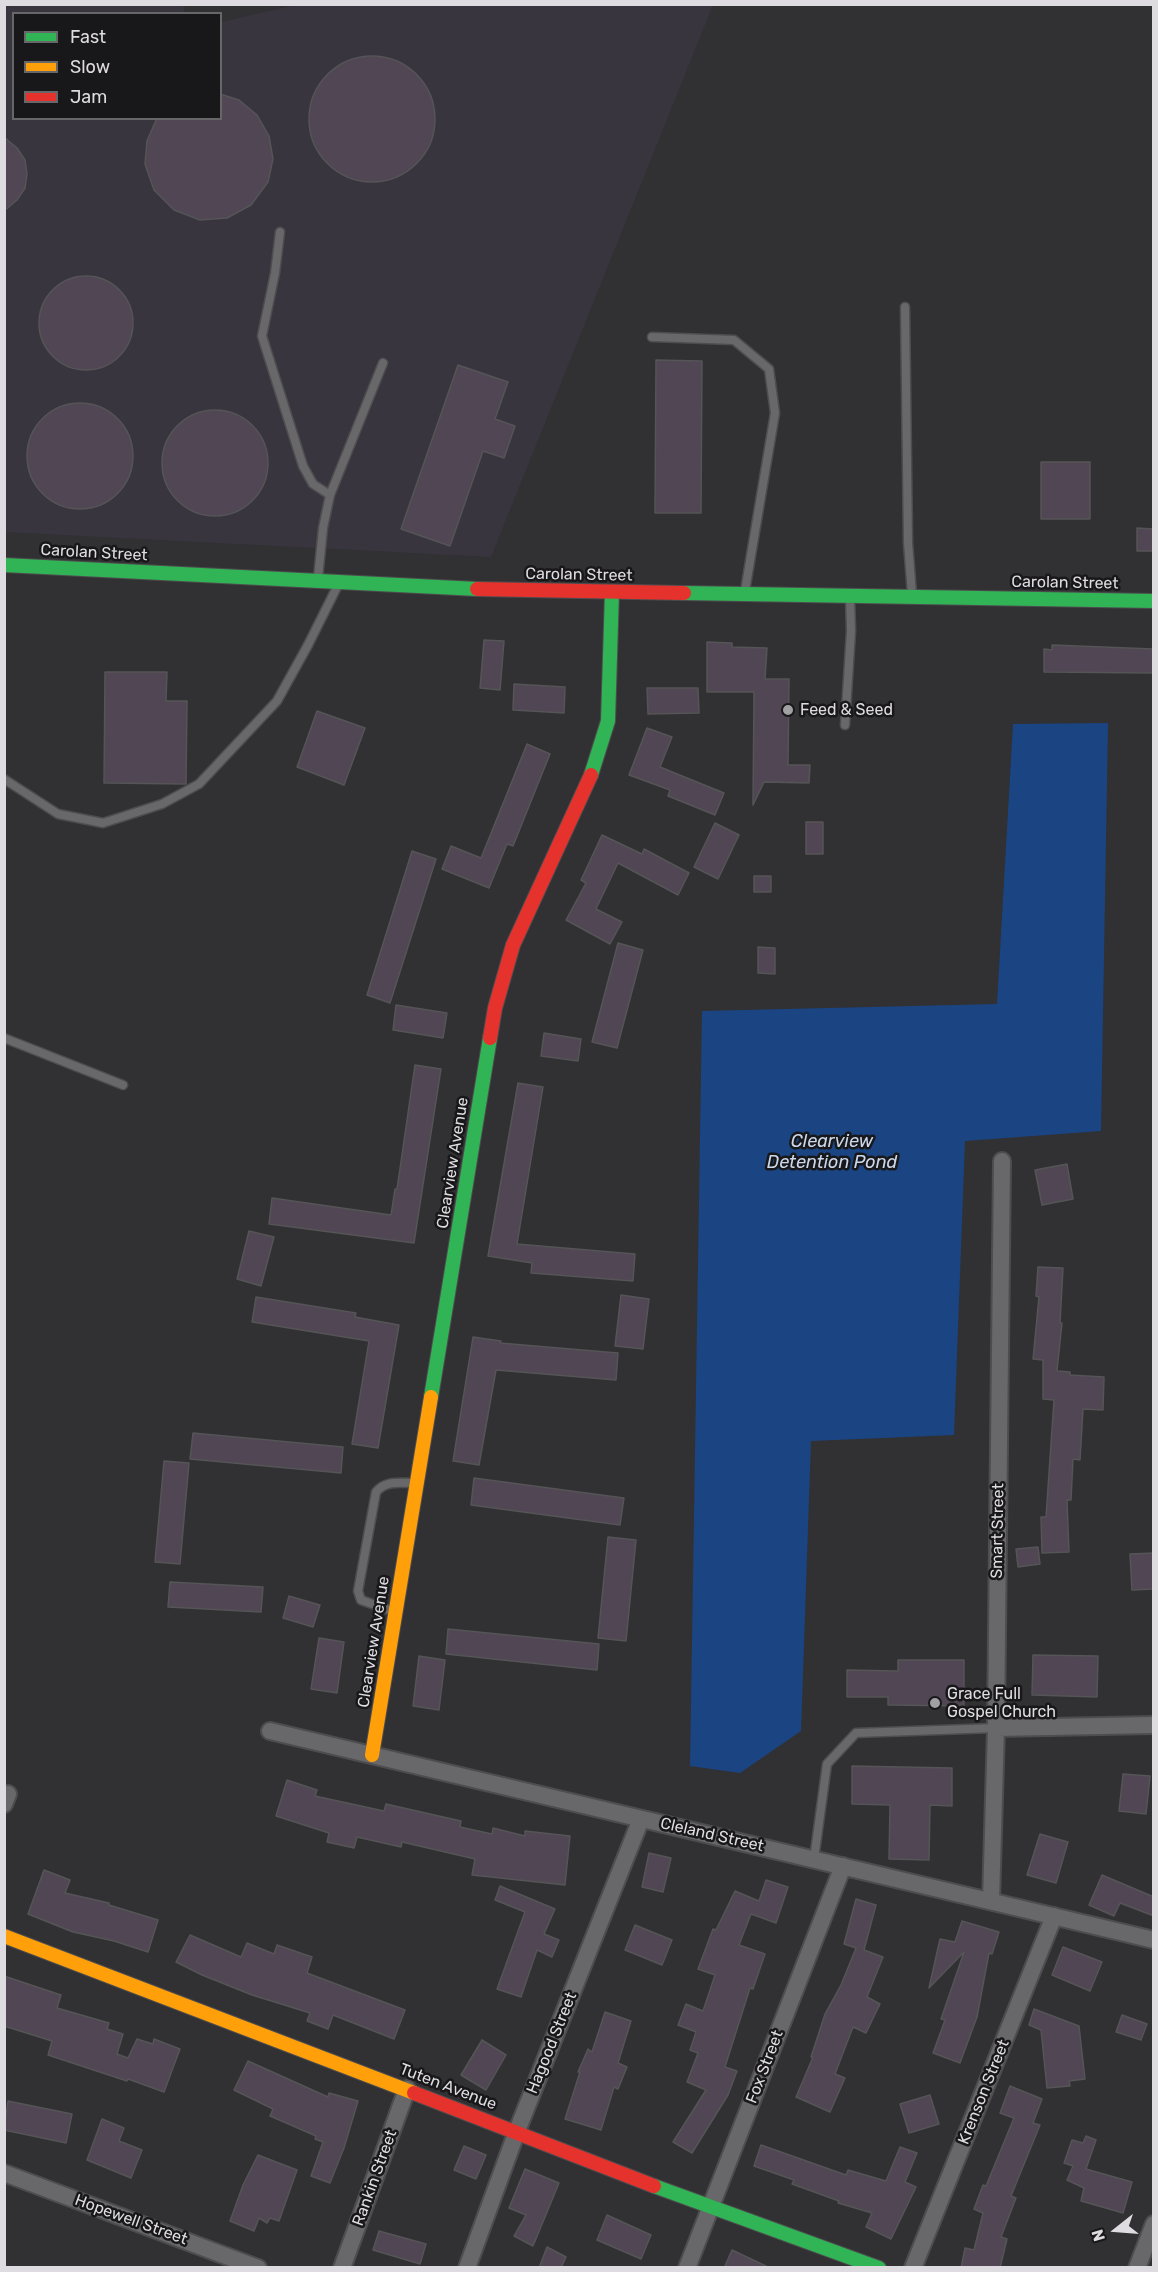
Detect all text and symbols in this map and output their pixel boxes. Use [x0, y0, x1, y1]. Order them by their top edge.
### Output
legend [12, 12, 222, 120]
text: Fast [70, 26, 106, 48]
text: Slow [70, 56, 110, 78]
text: Jam [70, 86, 107, 108]
street label: Carolan Street [40, 541, 148, 565]
street label: Carolan Street [525, 564, 633, 586]
street label: Carolan Street [1011, 572, 1119, 594]
place label: Feed & Seed [800, 700, 893, 720]
marker: Feed & Seed [781, 703, 795, 717]
street label: Clearview Avenue [433, 1096, 473, 1230]
water label: Clearview Detention Pond [767, 1131, 897, 1174]
street label: Smart Street [988, 1483, 1008, 1579]
street label: Clearview Avenue [354, 1575, 394, 1709]
place label: Grace Full Gospel Church [947, 1684, 1056, 1722]
marker: Grace Full Gospel Church [928, 1696, 942, 1710]
street label: Cleland Street [658, 1814, 766, 1856]
street label: Hagood Street [523, 1989, 581, 2097]
street label: Fox Street [742, 2028, 788, 2106]
street label: Krenson Street [954, 2037, 1014, 2147]
street label: Tuten Avenue [397, 2060, 499, 2114]
street label: Rankin Street [349, 2127, 401, 2229]
street label: Hopewell Street [72, 2191, 190, 2249]
north arrow [1086, 2200, 1146, 2260]
text: N [1088, 2227, 1109, 2244]

